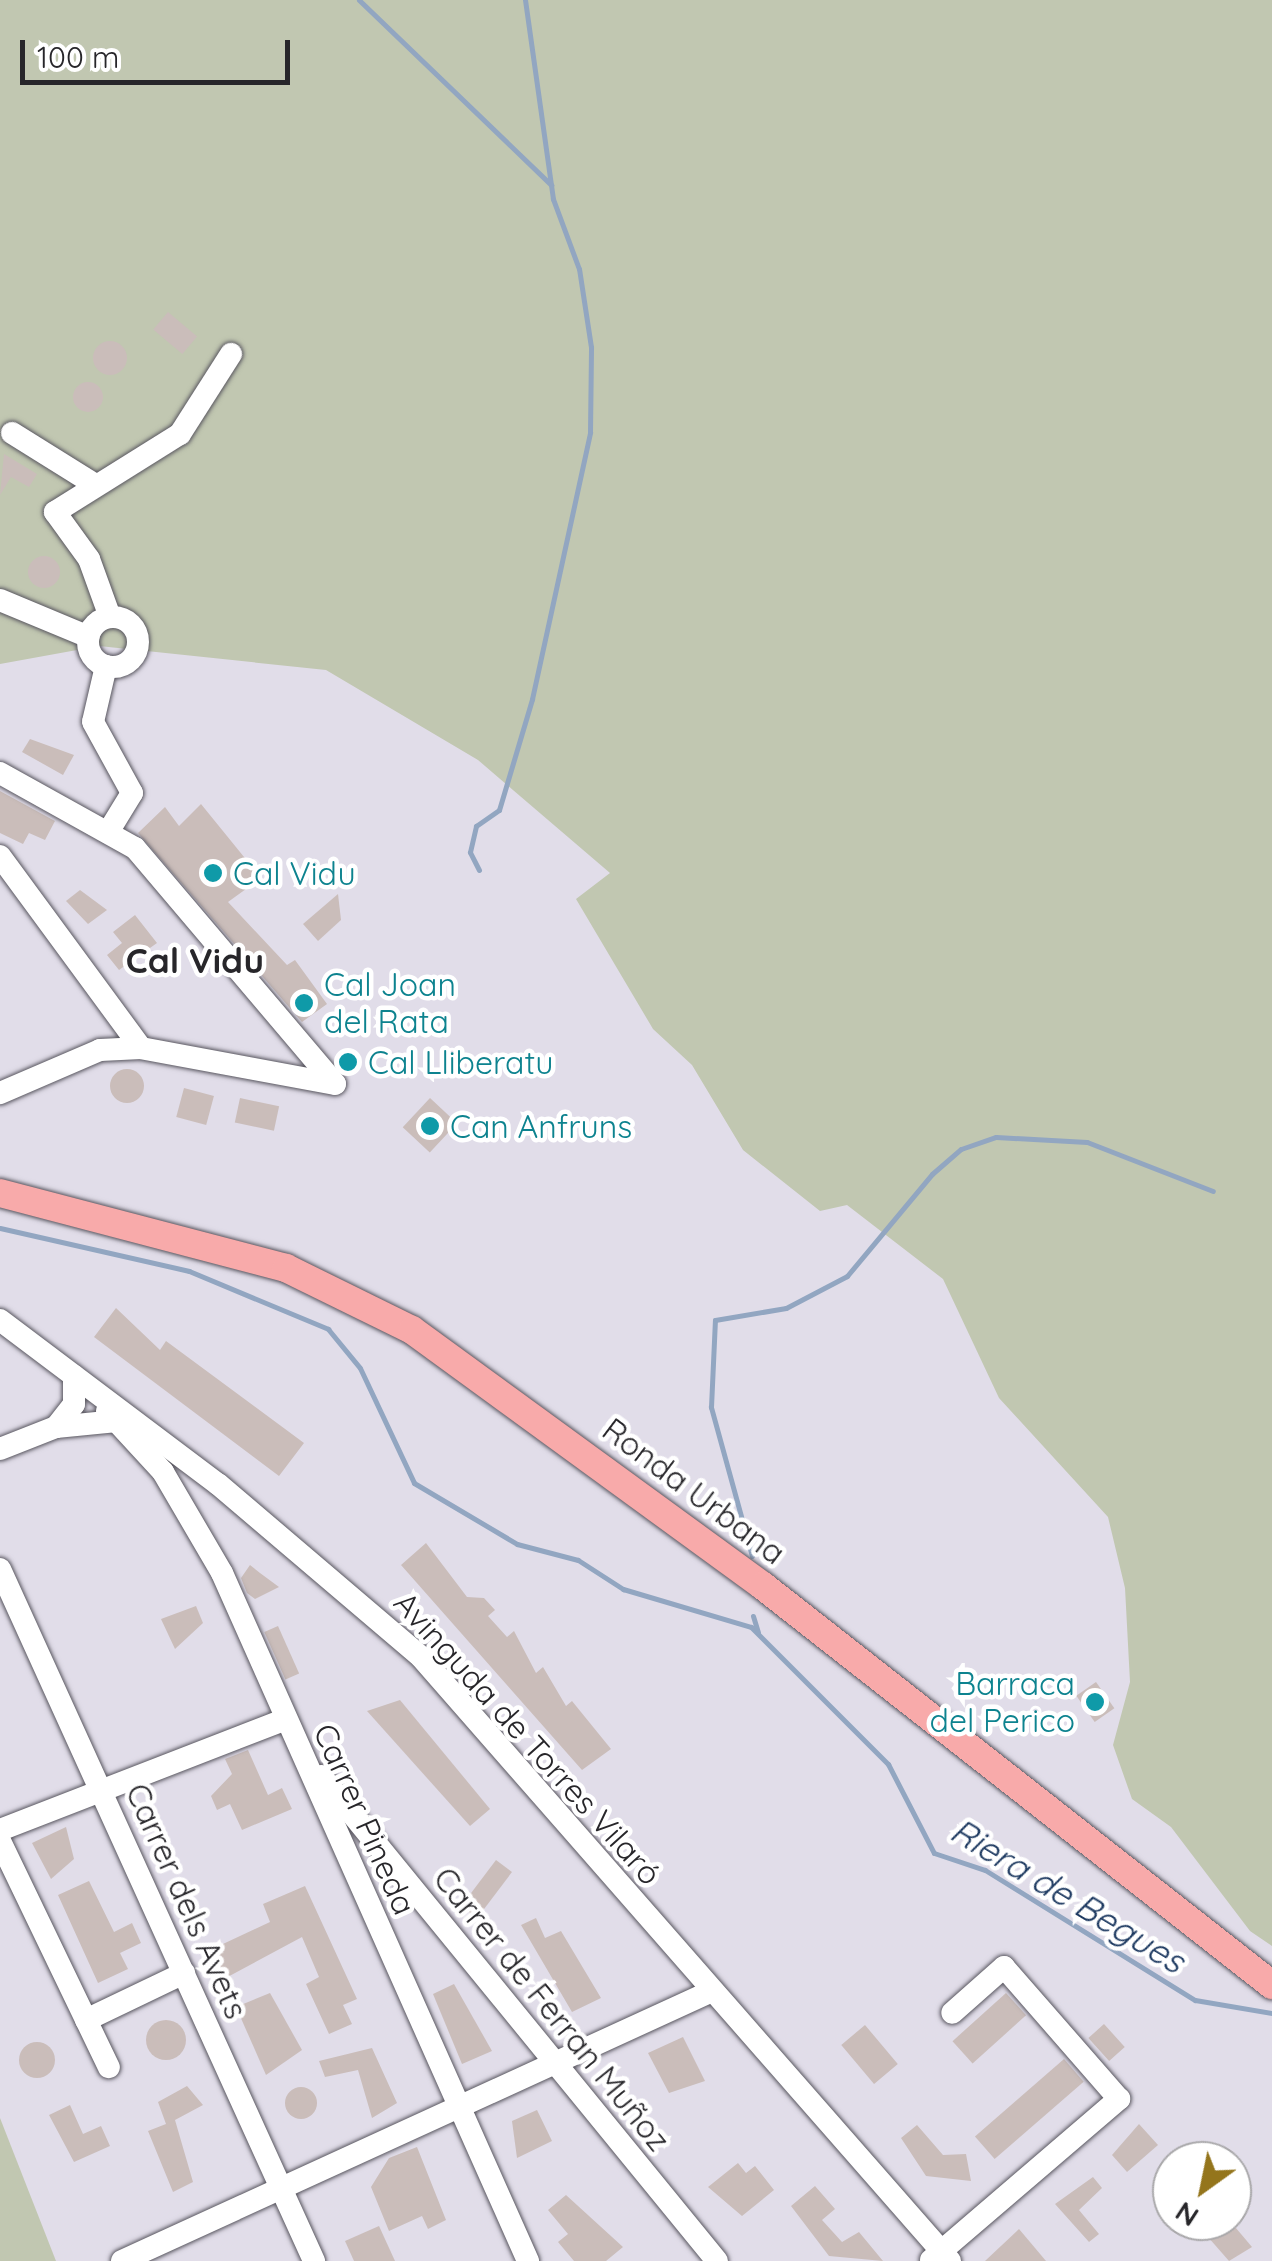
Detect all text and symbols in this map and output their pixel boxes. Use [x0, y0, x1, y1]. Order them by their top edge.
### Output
scale bar [25, 20, 295, 82]
text: 100 m [37, 38, 119, 76]
place label: Cal Vidu [233, 854, 356, 892]
marker: Cal Vidu [202, 862, 224, 884]
district label: Cal Vidu [126, 939, 264, 981]
place label: Cal Joan del Rata [324, 966, 456, 1041]
marker: Cal Joan del Rata [293, 992, 315, 1014]
place label: Cal Lliberatu [368, 1043, 553, 1081]
marker: Cal Lliberatu [337, 1051, 359, 1073]
place label: Can Anfruns [450, 1107, 632, 1145]
marker: Can Anfruns [419, 1115, 441, 1137]
street label: Ronda Urbana [595, 1410, 793, 1572]
street label: Avinguda de Torres Vilaró [386, 1584, 670, 1892]
place label: Barraca del Perico [930, 1665, 1075, 1740]
marker: Barraca del Perico [1084, 1691, 1106, 1713]
street label: Carrer Pineda [306, 1718, 424, 1920]
street label: Carrer dels Avets [118, 1778, 256, 2024]
water label: Riera de Begues [944, 1809, 1192, 1981]
street label: Carrer de Ferran Muñoz [426, 1859, 678, 2159]
north arrow [1152, 2141, 1252, 2241]
text: N [1168, 2195, 1205, 2235]

